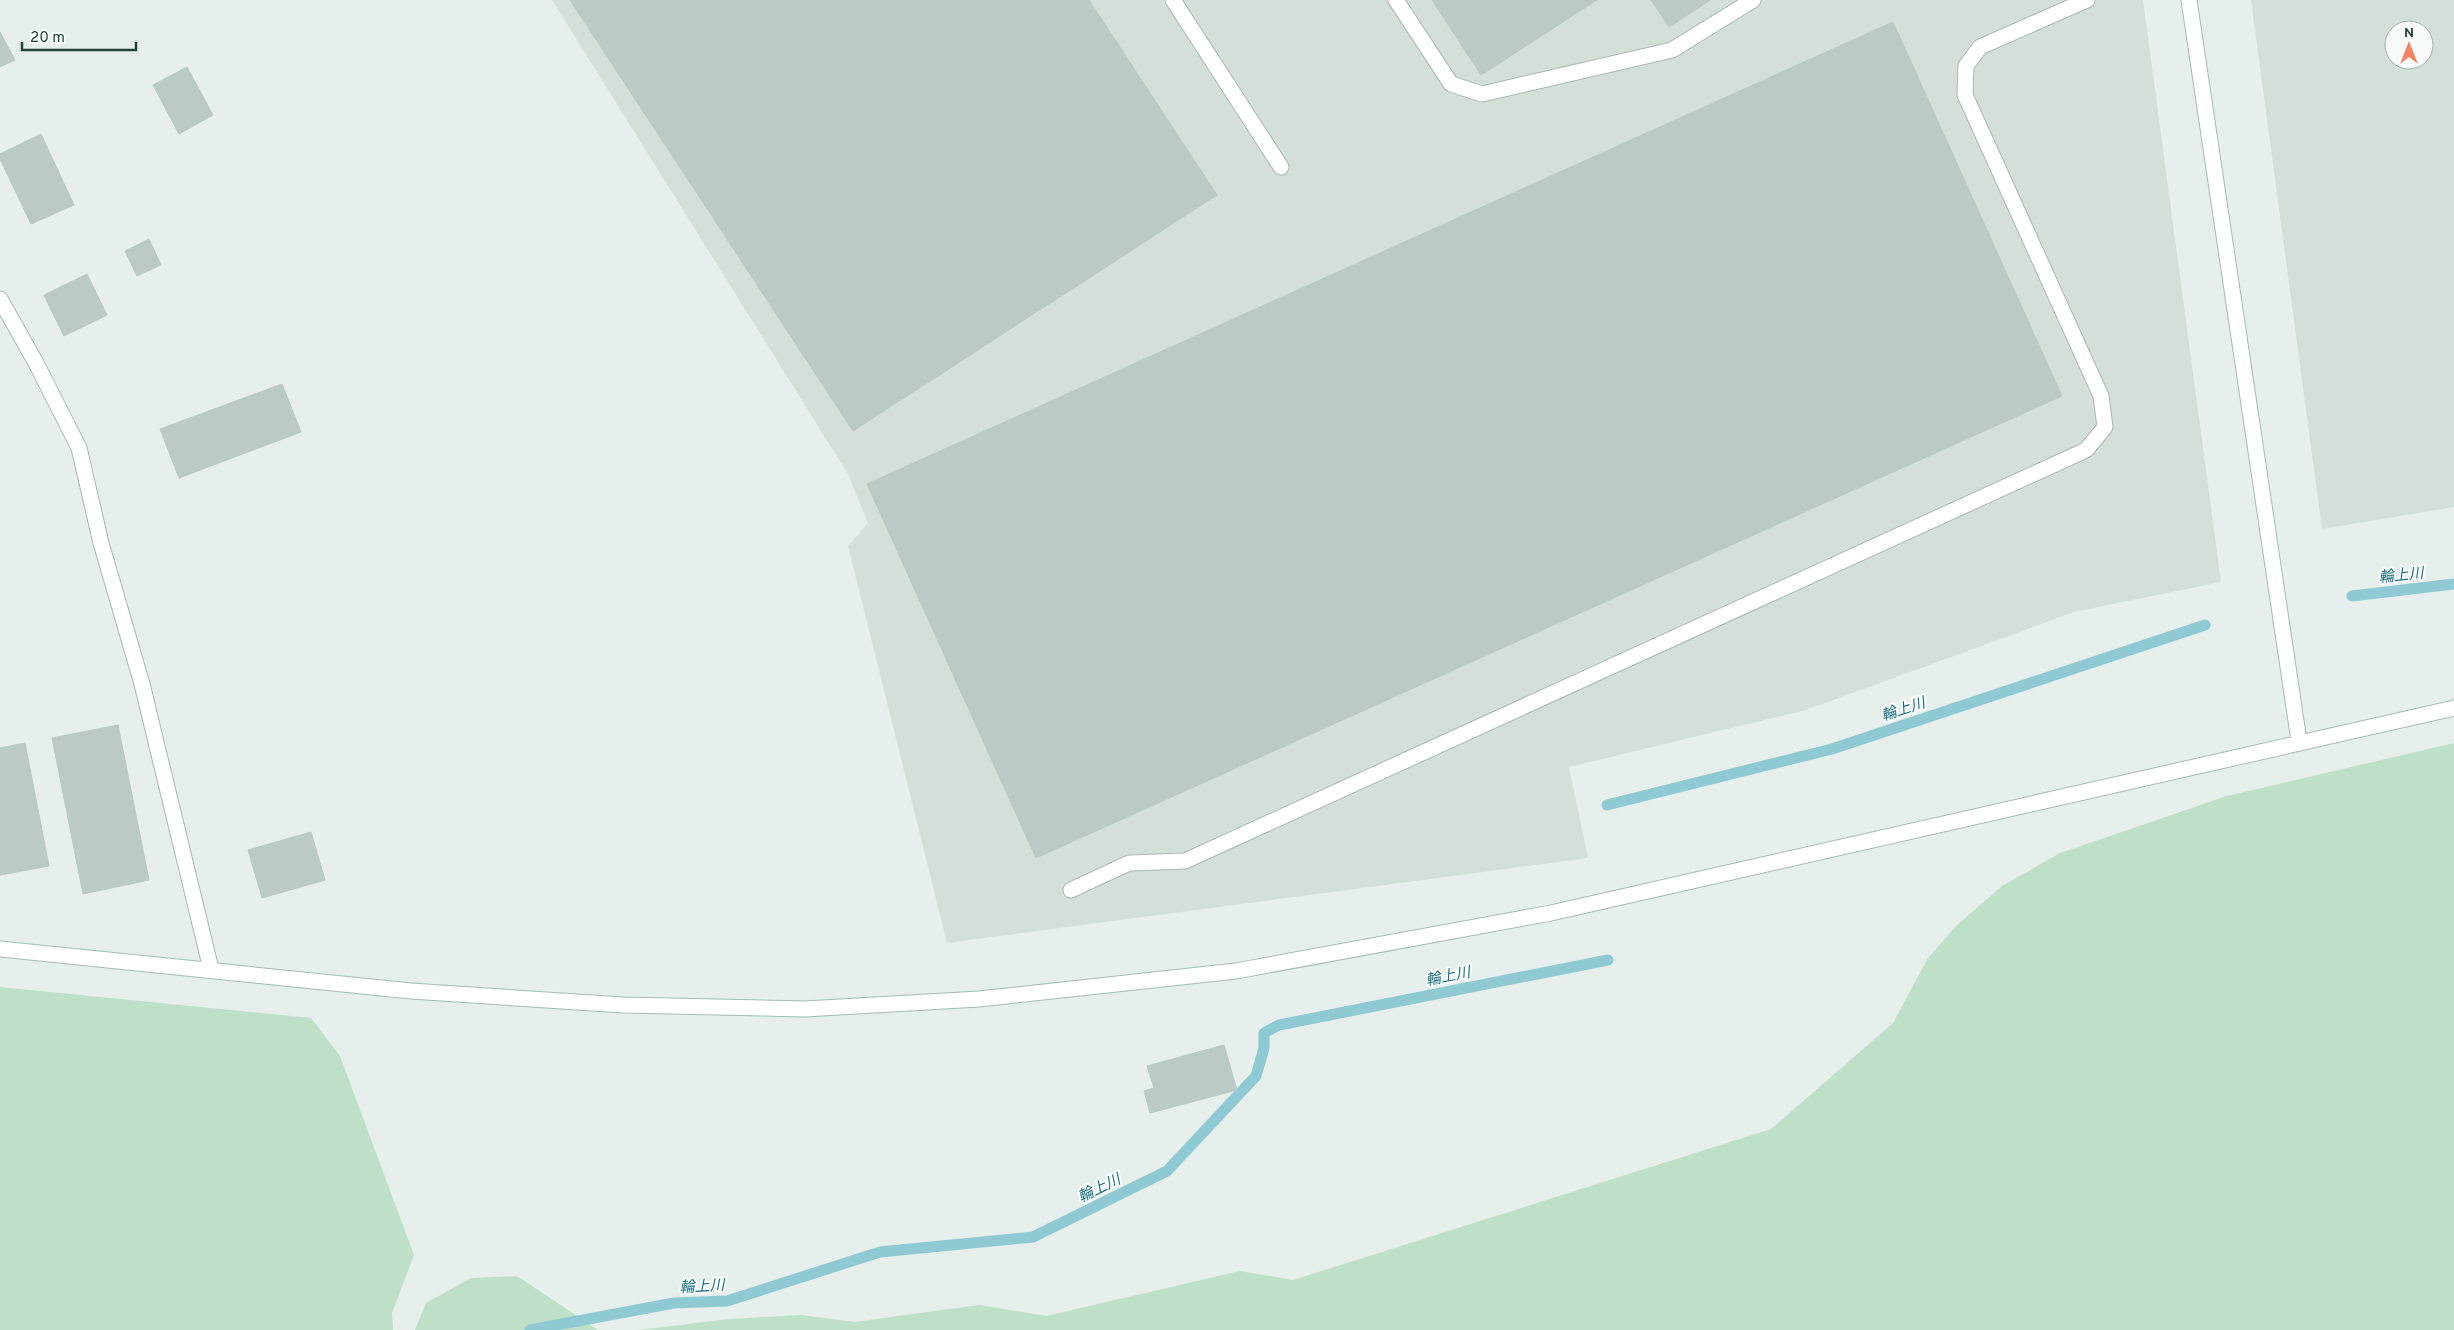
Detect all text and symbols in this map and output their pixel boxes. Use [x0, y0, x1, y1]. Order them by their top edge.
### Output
scale bar [22, 20, 136, 52]
north arrow [2384, 20, 2434, 70]
text: N [2404, 25, 2414, 42]
text: 20 m [30, 29, 65, 48]
water label: 輪上川 [2378, 564, 2427, 588]
water label: 輪上川 [1879, 694, 1930, 726]
water label: 輪上川 [1424, 963, 1474, 991]
water label: 輪上川 [1075, 1170, 1126, 1208]
water label: 輪上川 [679, 1277, 727, 1298]

